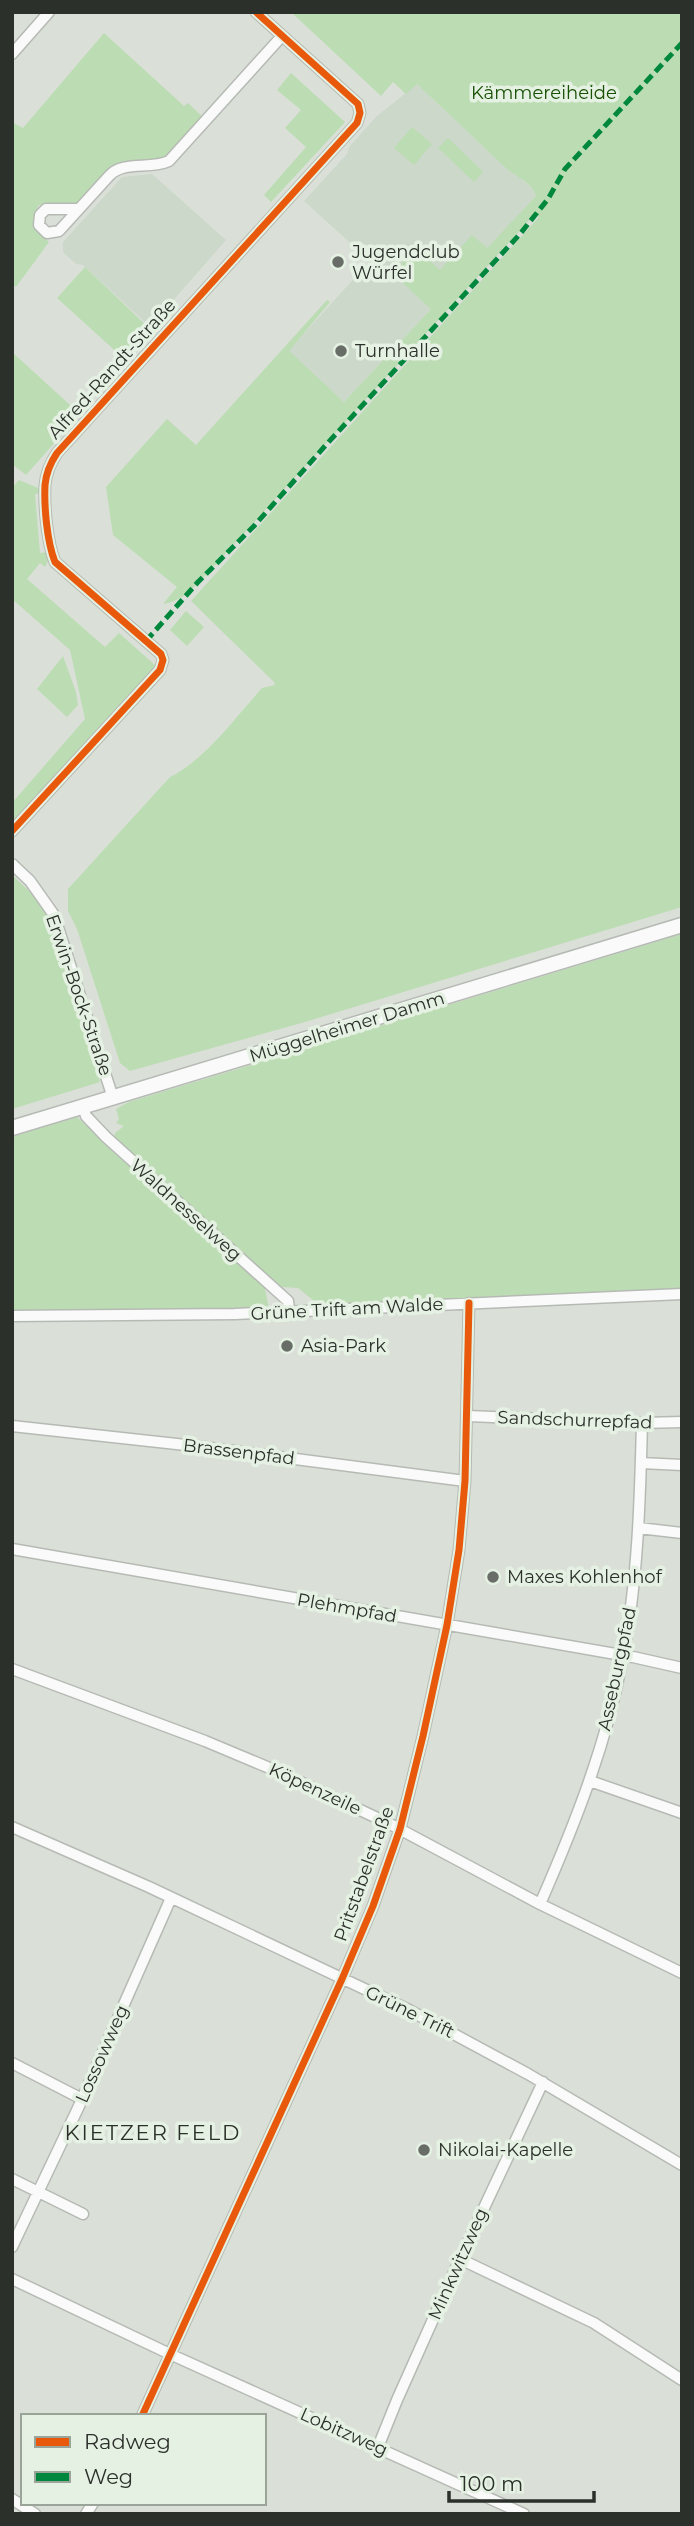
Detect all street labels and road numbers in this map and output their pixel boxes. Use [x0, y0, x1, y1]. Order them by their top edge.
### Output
street label: Alfred-Randt-Straße [43, 294, 181, 443]
street label: Erwin-Bock-Straße [41, 911, 117, 1079]
street label: Müggelheimer Damm [247, 987, 447, 1067]
street label: Waldnesselweg [126, 1154, 246, 1266]
street label: Grüne Trift am Walde [250, 1293, 444, 1325]
street label: Sandschurrepfad [497, 1406, 653, 1434]
street label: Brassenpfad [182, 1434, 296, 1470]
street label: Plehmpfad [295, 1588, 399, 1628]
street label: Asseburgpfad [593, 1605, 641, 1733]
street label: Köpenzeile [265, 1758, 365, 1820]
street label: Pritstabelstraße [329, 1803, 399, 1944]
street label: Grüne Trift [362, 1981, 458, 2043]
street label: Lossowweg [71, 2002, 133, 2106]
street label: Minkwitzweg [424, 2205, 492, 2323]
street label: Lobitzweg [297, 2403, 391, 2461]

